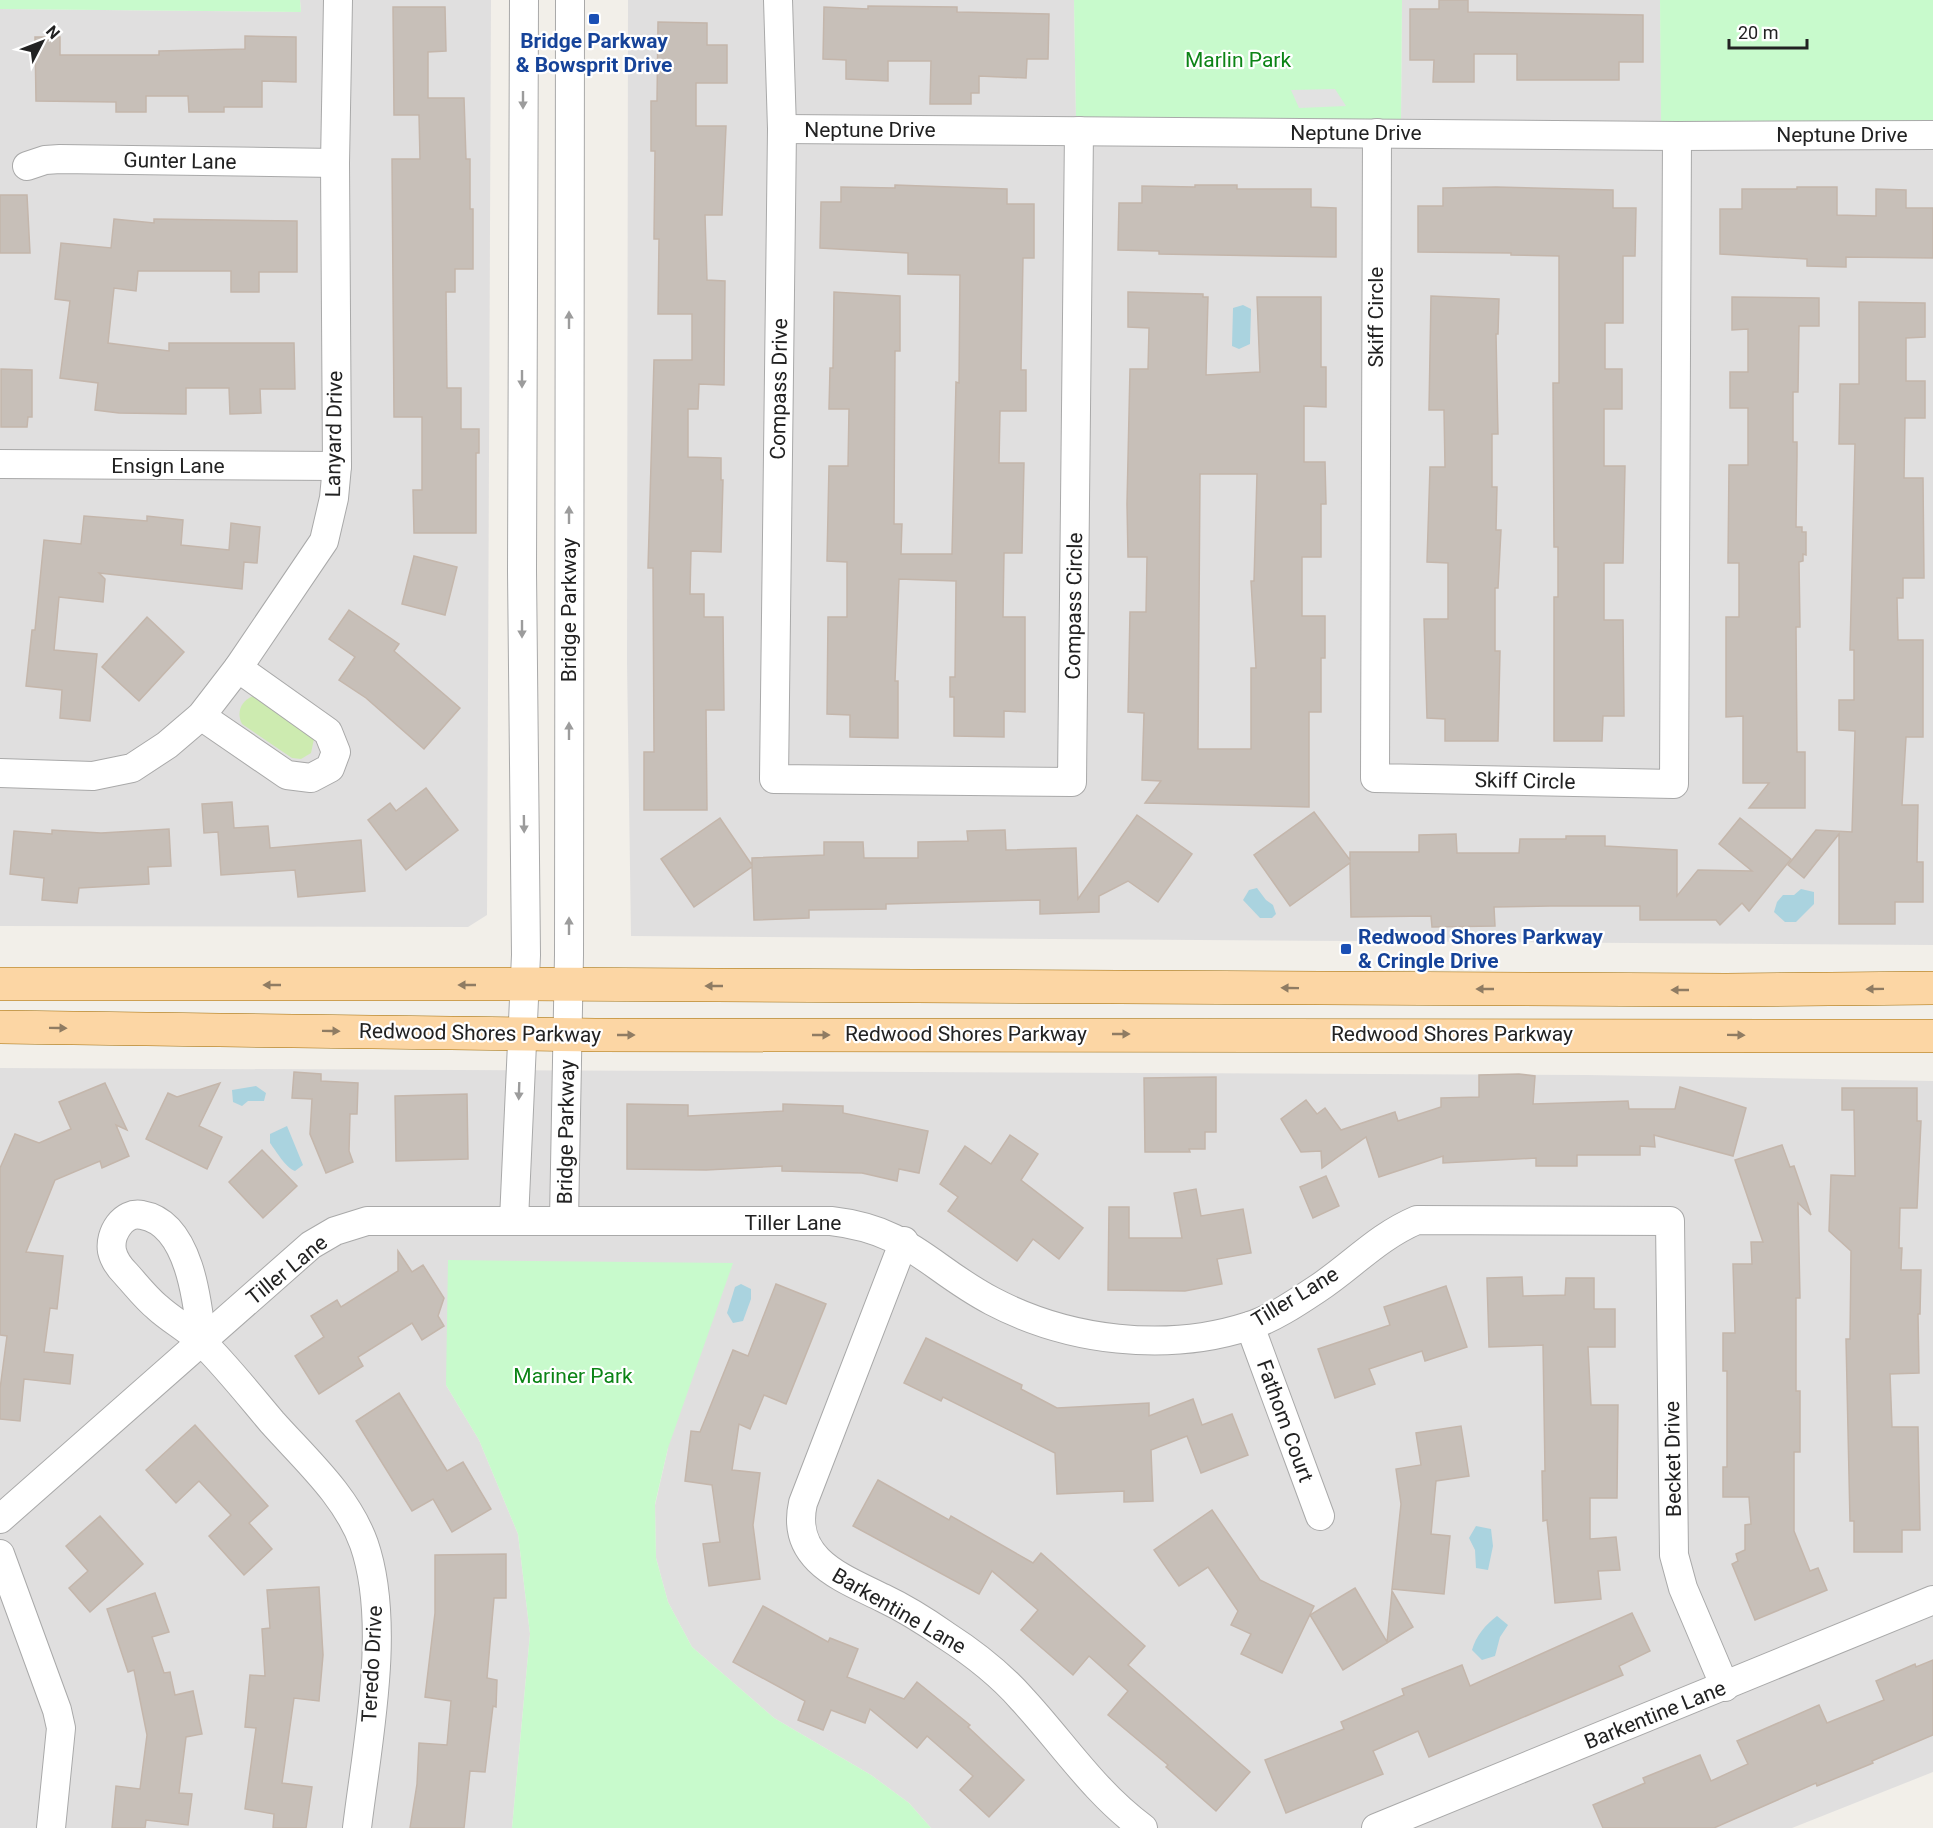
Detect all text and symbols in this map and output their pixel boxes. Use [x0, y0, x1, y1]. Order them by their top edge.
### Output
north arrow [12, 12, 72, 72]
marker: Bridge Parkway & Bowsprit Drive [587, 12, 601, 26]
scale bar [1729, 12, 1807, 50]
text: N [42, 22, 64, 43]
text: 20 m [1738, 22, 1778, 43]
place label: Bridge Parkway & Bowsprit Drive [516, 29, 672, 77]
park label: Marlin Park [1185, 48, 1291, 72]
one-way arrow [518, 91, 528, 110]
street label: Neptune Drive [804, 118, 936, 142]
street label: Neptune Drive [1290, 121, 1422, 145]
street label: Neptune Drive [1776, 123, 1908, 147]
street label: Gunter Lane [123, 148, 237, 174]
street label: Skiff Circle [1364, 267, 1388, 367]
one-way arrow [564, 310, 574, 329]
street label: Compass Drive [766, 318, 792, 460]
street label: Lanyard Drive [321, 370, 347, 498]
one-way arrow [517, 370, 527, 389]
street label: Ensign Lane [111, 454, 225, 478]
one-way arrow [564, 505, 574, 524]
street label: Compass Circle [1061, 532, 1087, 680]
street label: Bridge Parkway [557, 538, 581, 682]
one-way arrow [517, 620, 527, 639]
one-way arrow [564, 721, 574, 740]
street label: Skiff Circle [1474, 768, 1576, 794]
one-way arrow [519, 815, 529, 834]
one-way arrow [564, 916, 574, 935]
place label: Redwood Shores Parkway & Cringle Drive [1358, 925, 1603, 973]
marker: Redwood Shores Parkway & Cringle Drive [1339, 942, 1353, 956]
one-way arrow [262, 980, 281, 990]
one-way arrow [457, 980, 476, 990]
one-way arrow [705, 981, 724, 991]
one-way arrow [1280, 983, 1299, 993]
one-way arrow [1475, 984, 1494, 994]
one-way arrow [1865, 984, 1884, 994]
one-way arrow [1670, 985, 1689, 995]
street label: Redwood Shores Parkway [359, 1019, 601, 1047]
street label: Redwood Shores Parkway [845, 1022, 1087, 1046]
street label: Redwood Shores Parkway [1331, 1022, 1573, 1046]
one-way arrow [49, 1023, 68, 1032]
one-way arrow [322, 1027, 341, 1036]
one-way arrow [1112, 1029, 1131, 1039]
one-way arrow [617, 1030, 636, 1040]
one-way arrow [812, 1030, 831, 1040]
one-way arrow [1727, 1030, 1746, 1040]
street label: Bridge Parkway [553, 1059, 579, 1204]
one-way arrow [515, 1082, 524, 1101]
street label: Tiller Lane [745, 1211, 841, 1235]
street label: Tiller Lane [242, 1230, 332, 1310]
street label: Tiller Lane [1247, 1262, 1343, 1332]
street label: Fathom Court [1252, 1357, 1318, 1486]
park label: Mariner Park [513, 1364, 633, 1388]
street label: Becket Drive [1660, 1401, 1686, 1517]
street label: Barkentine Lane [828, 1563, 970, 1659]
street label: Teredo Drive [357, 1605, 387, 1723]
street label: Barkentine Lane [1581, 1676, 1729, 1754]

